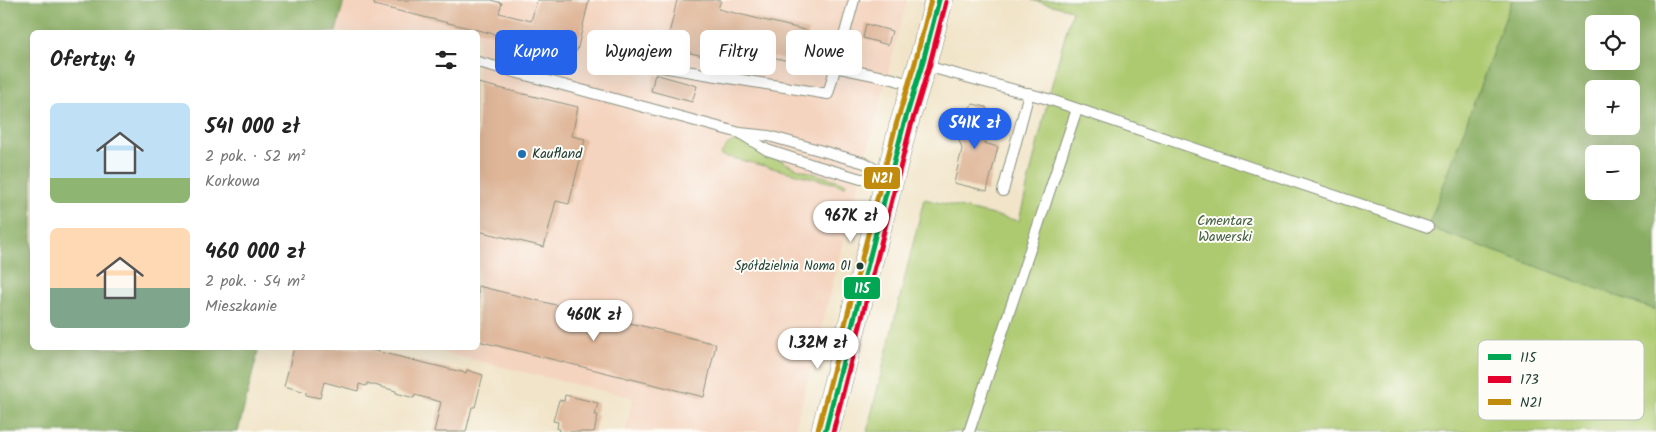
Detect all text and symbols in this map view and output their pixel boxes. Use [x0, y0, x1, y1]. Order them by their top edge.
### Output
map controls [1585, 15, 1640, 200]
button: locate [1585, 15, 1640, 70]
chip: Kupno [495, 30, 577, 75]
chip: Wynajem [587, 30, 690, 75]
chip: Filtry [700, 30, 776, 75]
chip: Nowe [786, 30, 862, 75]
text: Oferty: 4 [50, 44, 135, 77]
icon: filters [432, 46, 460, 74]
button: + [1585, 80, 1640, 135]
pin: 541K zł [929, 108, 1021, 150]
text: 541 000 zł [205, 111, 300, 144]
text: 541K zł [949, 111, 1001, 136]
icon: home [90, 123, 150, 183]
place label: Kaufland [532, 143, 583, 165]
text: 2 pok. · 52 m² [205, 144, 306, 169]
button: − [1585, 145, 1640, 200]
marker: Kaufland [516, 148, 528, 160]
line badge: N21 [863, 166, 901, 190]
text: N21 [871, 168, 893, 190]
text: Korkowa [205, 169, 260, 194]
pin: 967K zł [805, 200, 897, 243]
text: 967K zł [824, 204, 878, 229]
park label: Cmentarz Wawerski [1197, 210, 1253, 248]
text: 460 000 zł [205, 236, 305, 269]
icon: home [90, 248, 150, 308]
place label: Spółdzielnia Noma 01 [735, 256, 851, 277]
marker: Spółdzielnia Noma 01 [855, 261, 865, 271]
text: 2 pok. · 54 m² [205, 269, 305, 294]
line badge: 115 [843, 276, 881, 300]
text: 115 [854, 278, 872, 300]
text: Mieszkanie [205, 294, 277, 319]
pin: 460K zł [548, 300, 640, 342]
text: 460K zł [566, 303, 622, 328]
pin: 1.32M zł [766, 328, 870, 370]
text: 1.32M zł [789, 331, 847, 356]
legend [1478, 340, 1644, 420]
text: 115 [1520, 347, 1538, 369]
text: 173 [1520, 369, 1539, 391]
text: N21 [1520, 392, 1542, 414]

